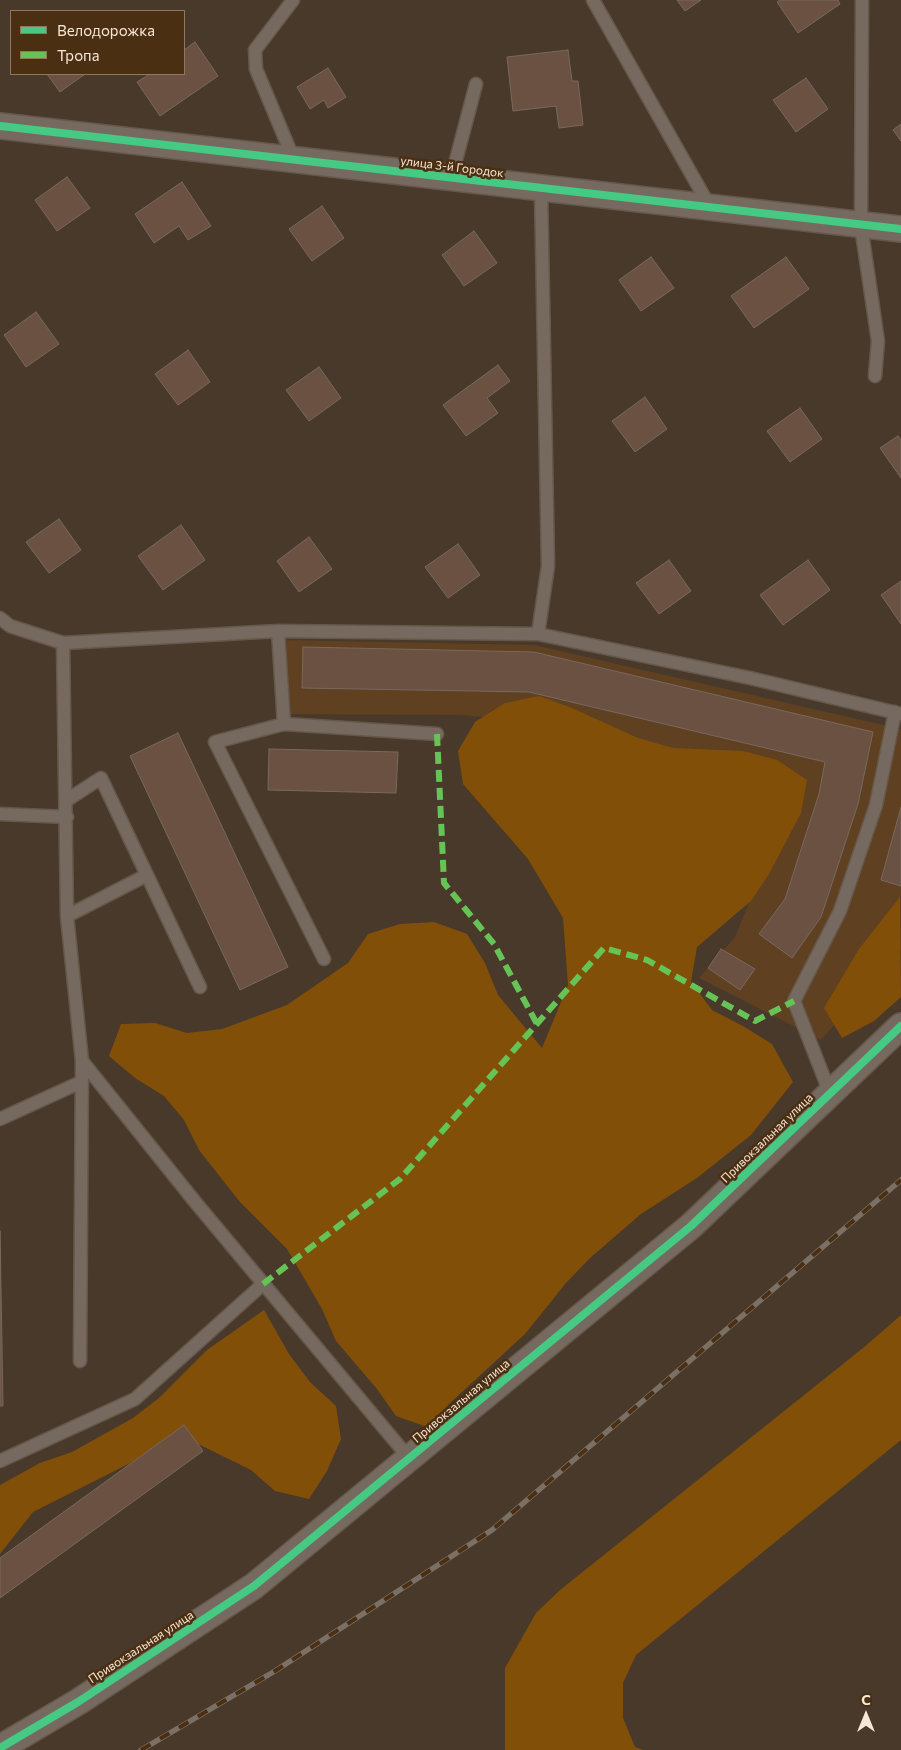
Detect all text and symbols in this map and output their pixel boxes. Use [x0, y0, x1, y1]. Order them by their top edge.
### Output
legend [10, 10, 185, 75]
text: Велодорожка [57, 21, 155, 39]
text: Тропа [57, 46, 99, 64]
street label: улица 3-й Городок [400, 154, 504, 180]
street label: Привокзальная улица [718, 1090, 816, 1186]
street label: Привокзальная улица [409, 1356, 513, 1446]
street label: Привокзальная улица [86, 1608, 196, 1686]
north arrow [841, 1690, 891, 1740]
text: С [861, 1691, 871, 1708]

